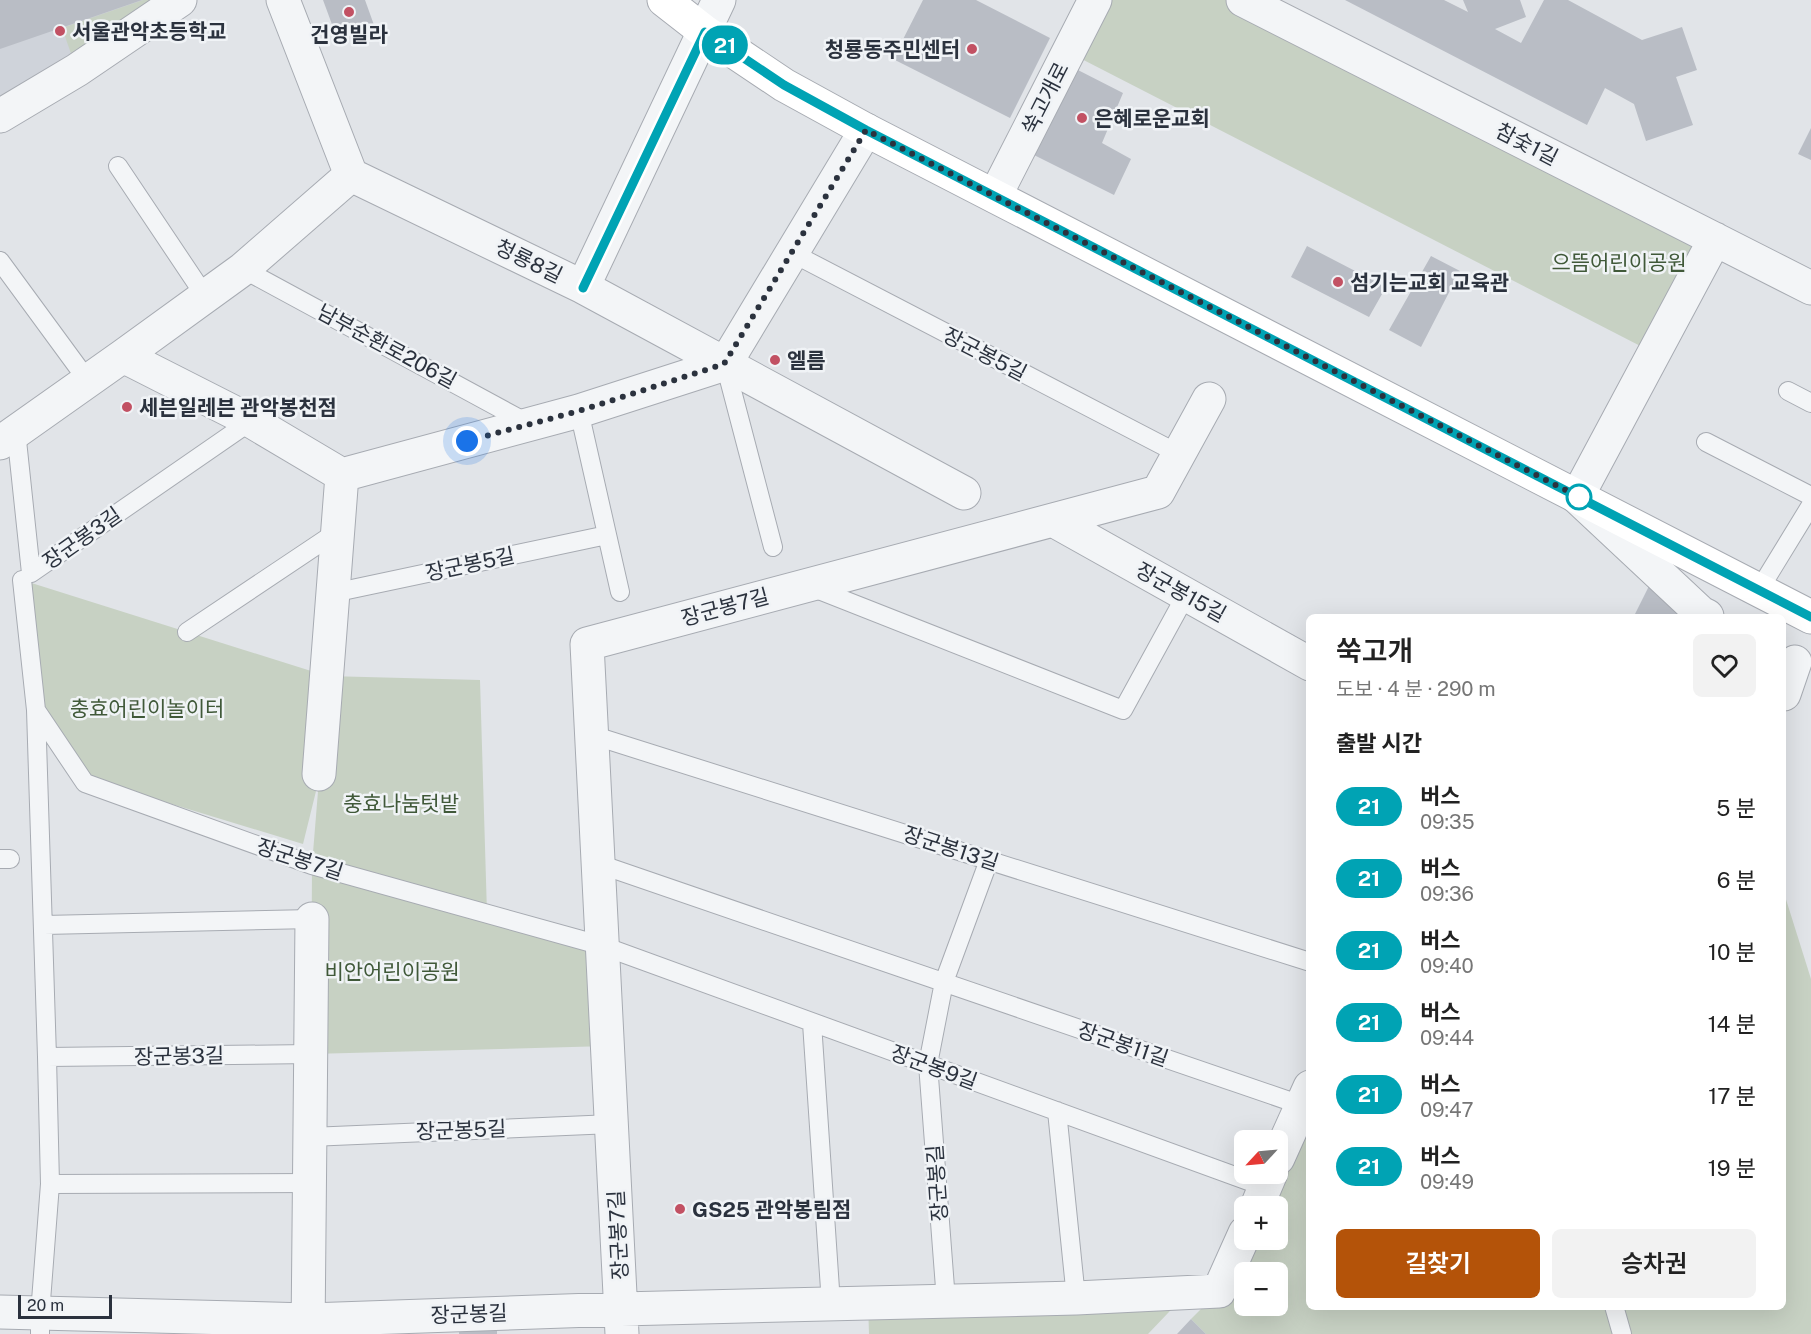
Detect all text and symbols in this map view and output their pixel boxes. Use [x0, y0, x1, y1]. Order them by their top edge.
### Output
marker: 건영빌라 [342, 5, 356, 19]
place label: 서울관악초등학교 [72, 19, 227, 44]
place label: 건영빌라 [310, 22, 388, 47]
marker: 서울관악초등학교 [53, 24, 67, 38]
line badge: 21 [698, 26, 752, 64]
text: 21 [714, 33, 736, 58]
place label: 청룡동주민센터 [825, 37, 960, 62]
marker: 청룡동주민센터 [965, 42, 979, 56]
street label: 쑥고개로 [1016, 58, 1074, 138]
place label: 은혜로운교회 [1094, 106, 1210, 131]
marker: 은혜로운교회 [1075, 111, 1089, 125]
street label: 참숯1길 [1492, 118, 1562, 170]
street label: 청룡8길 [491, 234, 567, 288]
park label: 으뜸어린이공원 [1551, 250, 1687, 275]
place label: 섬기는교회 교육관 [1350, 270, 1509, 295]
marker: 섬기는교회 교육관 [1331, 275, 1345, 289]
street label: 남부순환로206길 [313, 299, 461, 393]
street label: 장군봉5길 [939, 322, 1031, 386]
place label: 엘름 [787, 348, 826, 373]
marker: 엘름 [768, 353, 782, 367]
place label: 세븐일레븐 관악봉천점 [139, 395, 337, 420]
marker: 세븐일레븐 관악봉천점 [120, 400, 134, 414]
your location [452, 426, 482, 456]
unlabelled marker [1566, 484, 1592, 510]
street label: 장군봉3길 [38, 502, 126, 574]
street label: 장군봉5길 [423, 542, 517, 586]
street label: 장군봉15길 [1132, 557, 1230, 627]
street label: 장군봉7길 [678, 583, 772, 631]
text: 쑥고개 [1336, 634, 1413, 667]
button: heart [1693, 634, 1756, 697]
text: 도보 · 4 분 · 290 m [1336, 677, 1496, 701]
park label: 충효어린이놀이터 [70, 696, 224, 721]
text: 출발 시간 [1336, 730, 1422, 756]
text: 버스 [1420, 783, 1460, 809]
park label: 충효나눔텃밭 [343, 791, 459, 816]
text: 21 [1358, 794, 1380, 819]
text: 5 분 [1716, 795, 1756, 821]
text: 09:35 [1420, 810, 1475, 834]
street label: 장군봉13길 [900, 821, 1002, 875]
street label: 장군봉7길 [253, 833, 347, 885]
text: 버스 [1420, 855, 1460, 881]
text: 21 [1358, 866, 1380, 891]
text: 6 분 [1717, 867, 1756, 893]
text: 09:36 [1420, 882, 1474, 906]
text: 버스 [1420, 927, 1460, 953]
text: 21 [1358, 938, 1380, 963]
text: 10 분 [1708, 939, 1756, 965]
text: 09:40 [1420, 954, 1474, 978]
park label: 비안어린이공원 [324, 959, 460, 984]
text: 버스 [1420, 999, 1460, 1025]
text: 21 [1358, 1010, 1380, 1035]
text: 14 분 [1708, 1011, 1756, 1037]
street label: 장군봉11길 [1074, 1017, 1172, 1071]
text: 09:44 [1420, 1026, 1474, 1050]
street label: 장군봉9길 [887, 1040, 981, 1094]
street label: 장군봉3길 [134, 1043, 224, 1069]
text: 버스 [1420, 1071, 1460, 1097]
text: 21 [1358, 1082, 1380, 1107]
text: 17 분 [1708, 1083, 1756, 1109]
text: 09:47 [1420, 1098, 1474, 1122]
street label: 장군봉5길 [415, 1116, 507, 1144]
north arrow [1234, 1130, 1288, 1184]
map controls [1234, 1130, 1288, 1316]
text: 버스 [1420, 1143, 1460, 1169]
street label: 장군봉길 [922, 1144, 952, 1222]
text: 21 [1358, 1154, 1380, 1179]
text: 19 분 [1708, 1155, 1756, 1181]
text: 09:49 [1420, 1170, 1474, 1194]
street label: 장군봉7길 [603, 1189, 633, 1281]
button: + [1234, 1196, 1288, 1250]
place label: GS25 관악봉림점 [692, 1197, 851, 1222]
marker: GS25 관악봉림점 [673, 1202, 687, 1216]
button: 길찾기 [1336, 1229, 1540, 1298]
button: 승차권 [1552, 1229, 1756, 1298]
button: − [1234, 1262, 1288, 1316]
scale bar [18, 1292, 112, 1320]
text: 20 m [27, 1296, 64, 1315]
street label: 장군봉길 [430, 1300, 508, 1328]

